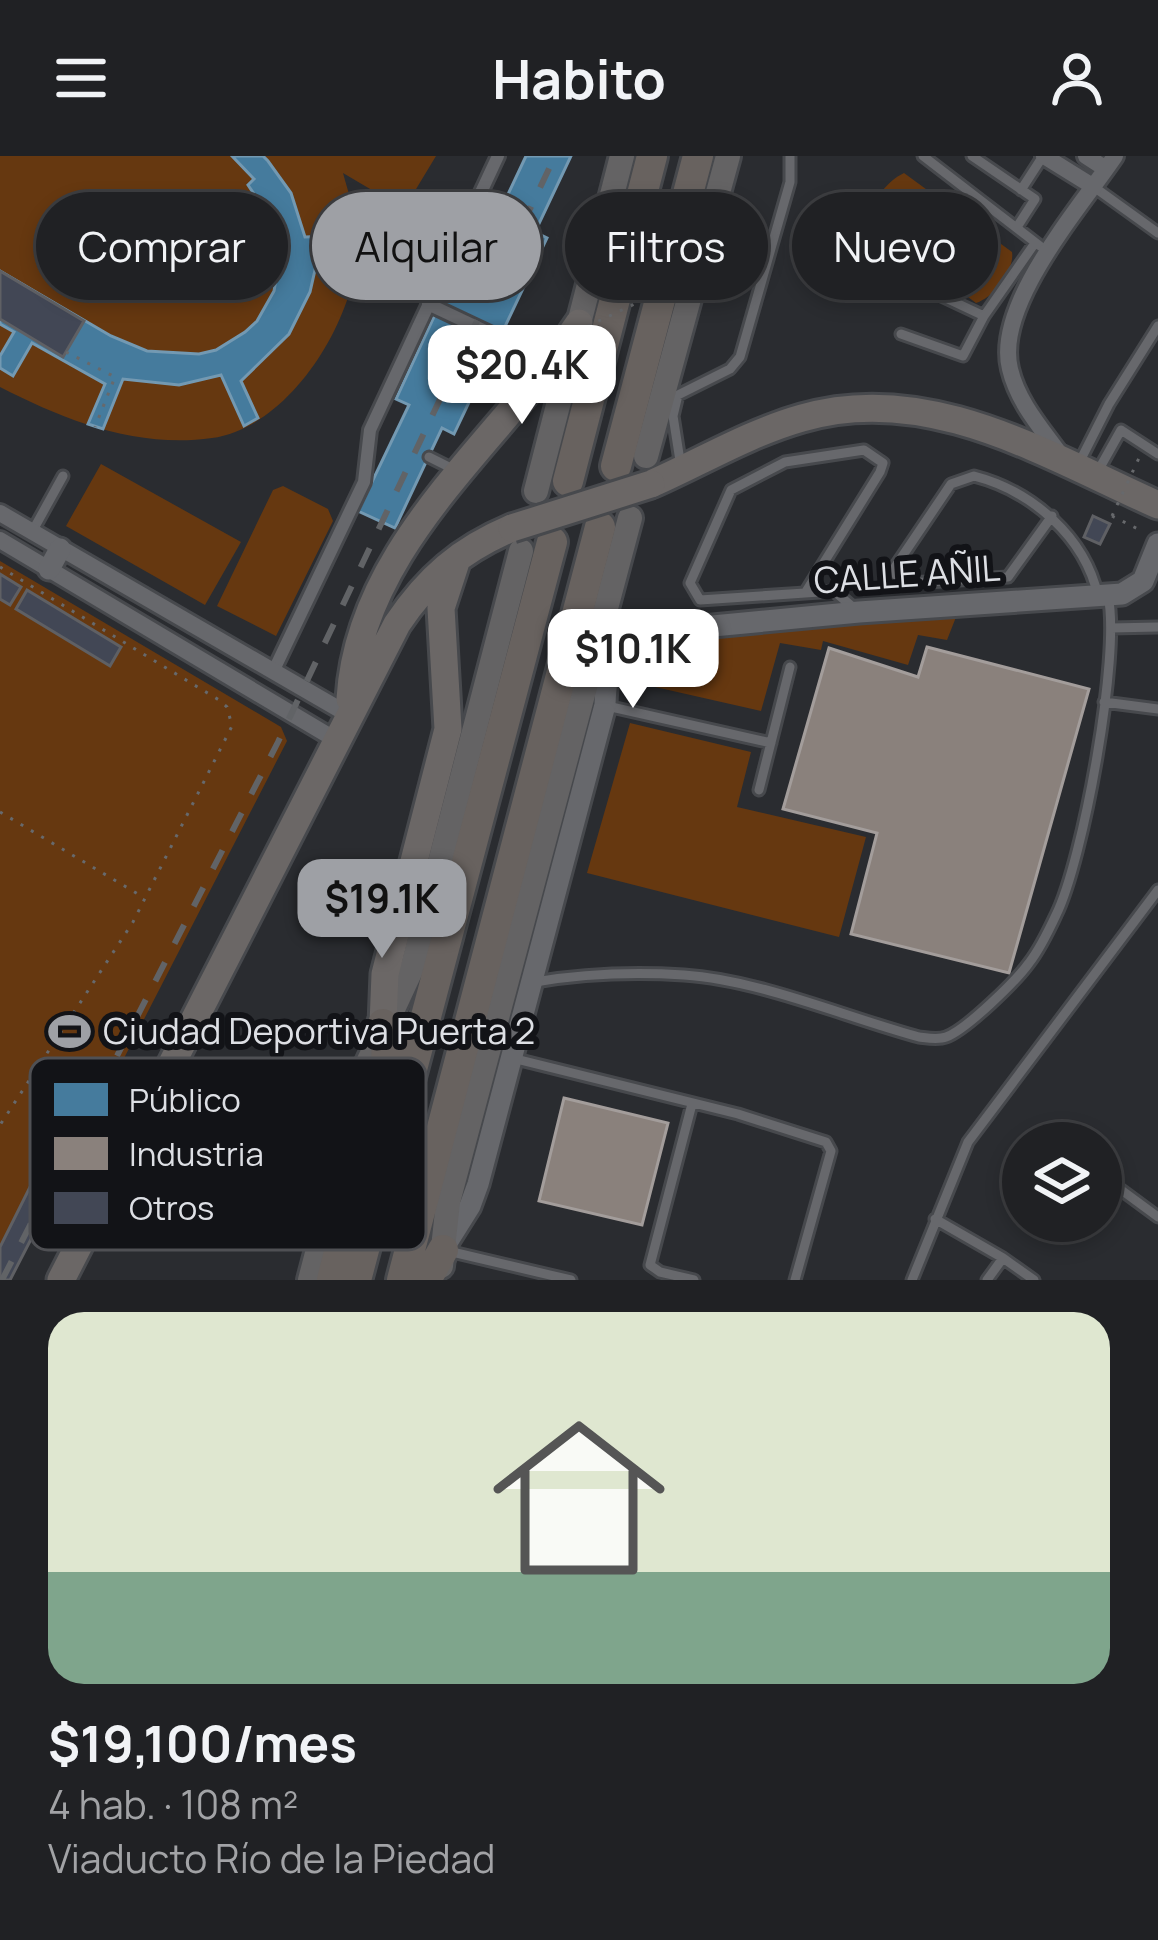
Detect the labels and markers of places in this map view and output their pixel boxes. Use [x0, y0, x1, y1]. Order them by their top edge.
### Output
pin: $20.4K [424, 325, 620, 427]
pin: $10.1K [535, 609, 731, 711]
pin: $19.1K [284, 859, 480, 961]
place label: Ciudad Deportiva Puerta 2 [103, 1006, 535, 1055]
sports icon: Ciudad Deportiva Puerta 2 [46, 1008, 92, 1054]

